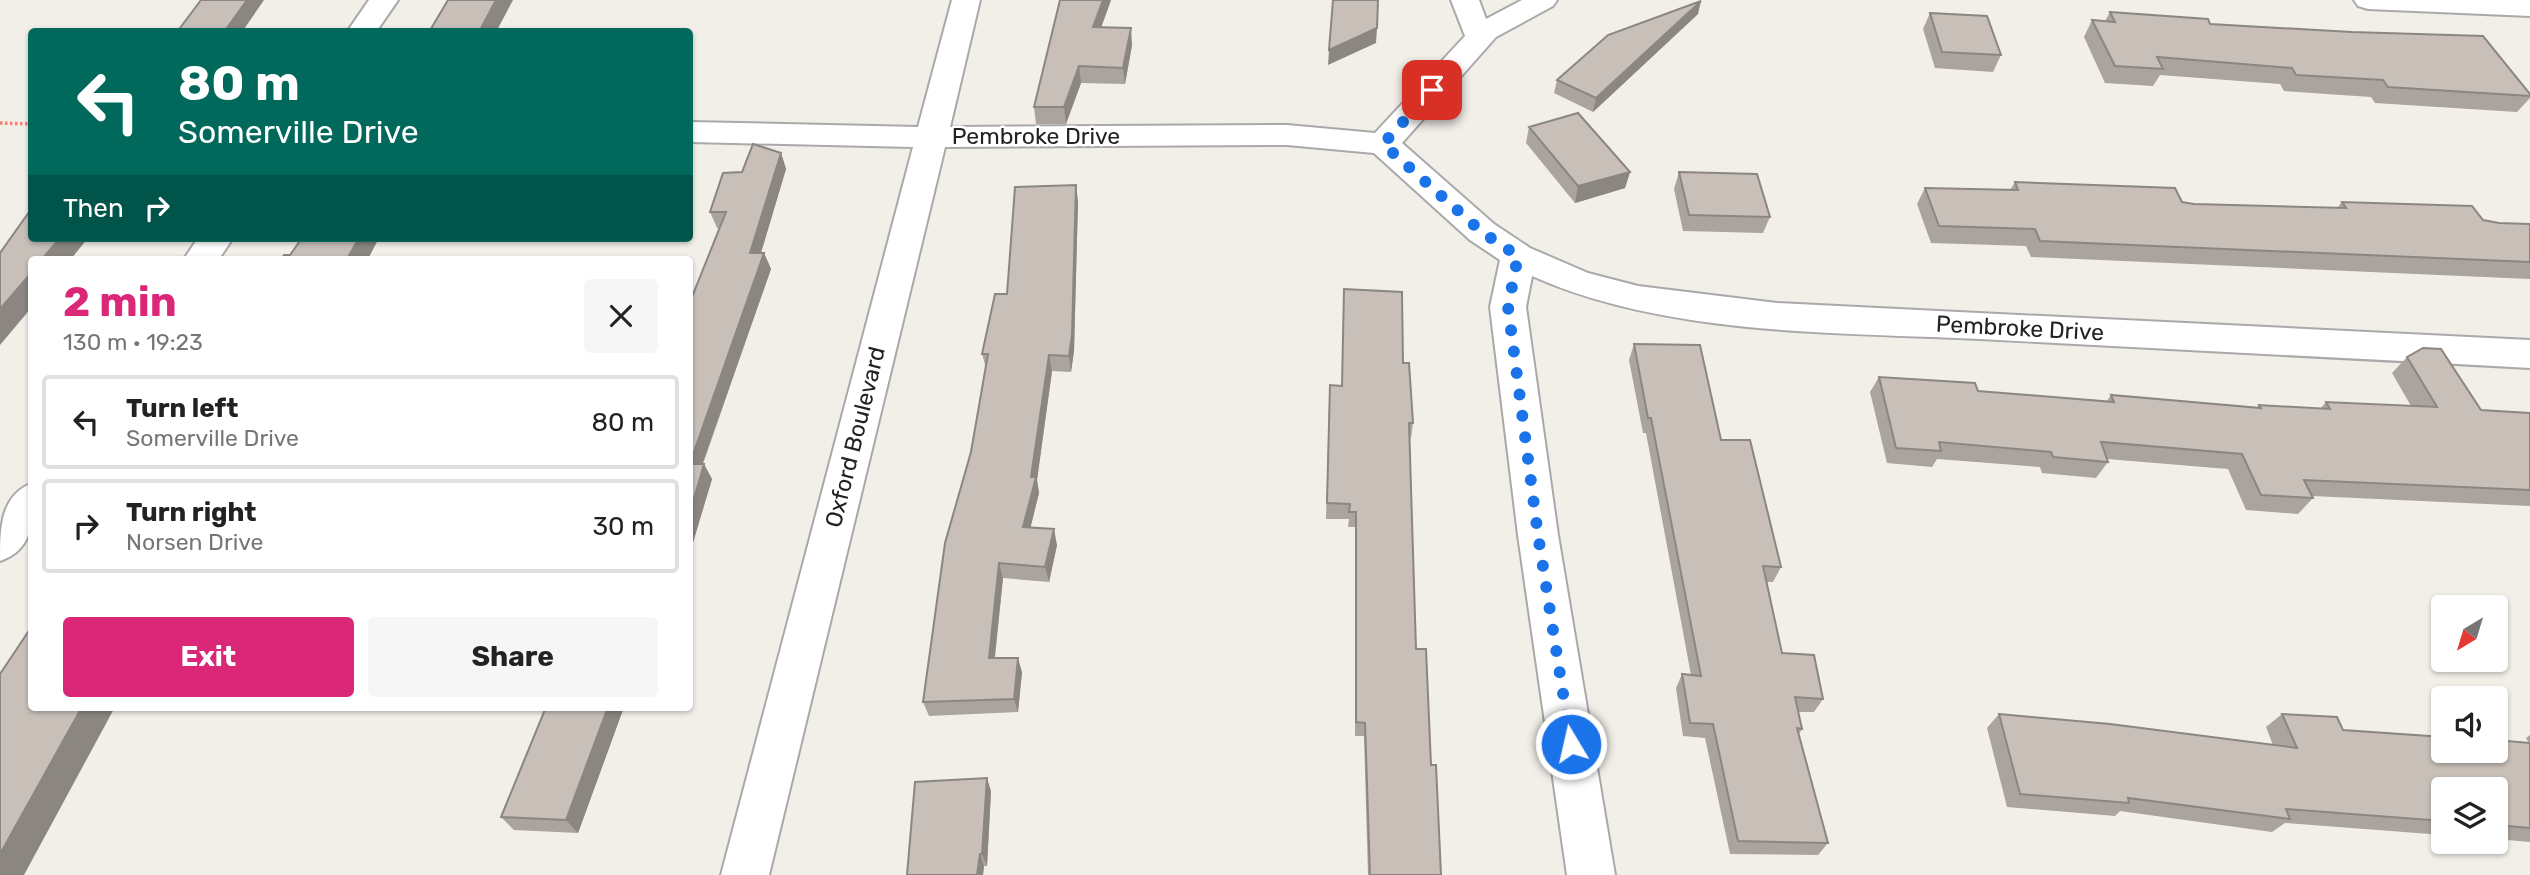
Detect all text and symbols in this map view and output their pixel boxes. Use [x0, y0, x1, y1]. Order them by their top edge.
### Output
text: 80 m [178, 54, 300, 112]
icon: left [63, 56, 154, 147]
pin [1402, 60, 1462, 120]
icon: arrive [1413, 71, 1451, 109]
text: Somerville Drive [178, 113, 419, 151]
street label: Pembroke Drive [952, 122, 1120, 150]
icon: right [138, 189, 176, 227]
text: Then [63, 193, 124, 224]
text: 2 min [63, 277, 177, 327]
button: close [584, 279, 658, 353]
street label: Pembroke Drive [1935, 310, 2105, 346]
text: 130 m · 19:23 [63, 328, 203, 356]
street label: Oxford Boulevard [819, 344, 891, 530]
text: Turn left [126, 393, 238, 424]
icon: left [67, 403, 105, 441]
text: 80 m [591, 407, 654, 438]
text: Somerville Drive [126, 424, 299, 452]
text: Turn right [126, 497, 256, 528]
icon: right [67, 507, 105, 545]
text: 30 m [592, 511, 654, 542]
text: Norsen Drive [126, 528, 263, 556]
north arrow [2431, 595, 2508, 672]
map controls [2431, 595, 2508, 854]
button: Exit [63, 617, 354, 697]
button: Share [368, 617, 658, 697]
button: sound [2431, 686, 2508, 763]
position arrow [1534, 707, 1608, 781]
button: layers [2431, 777, 2508, 854]

